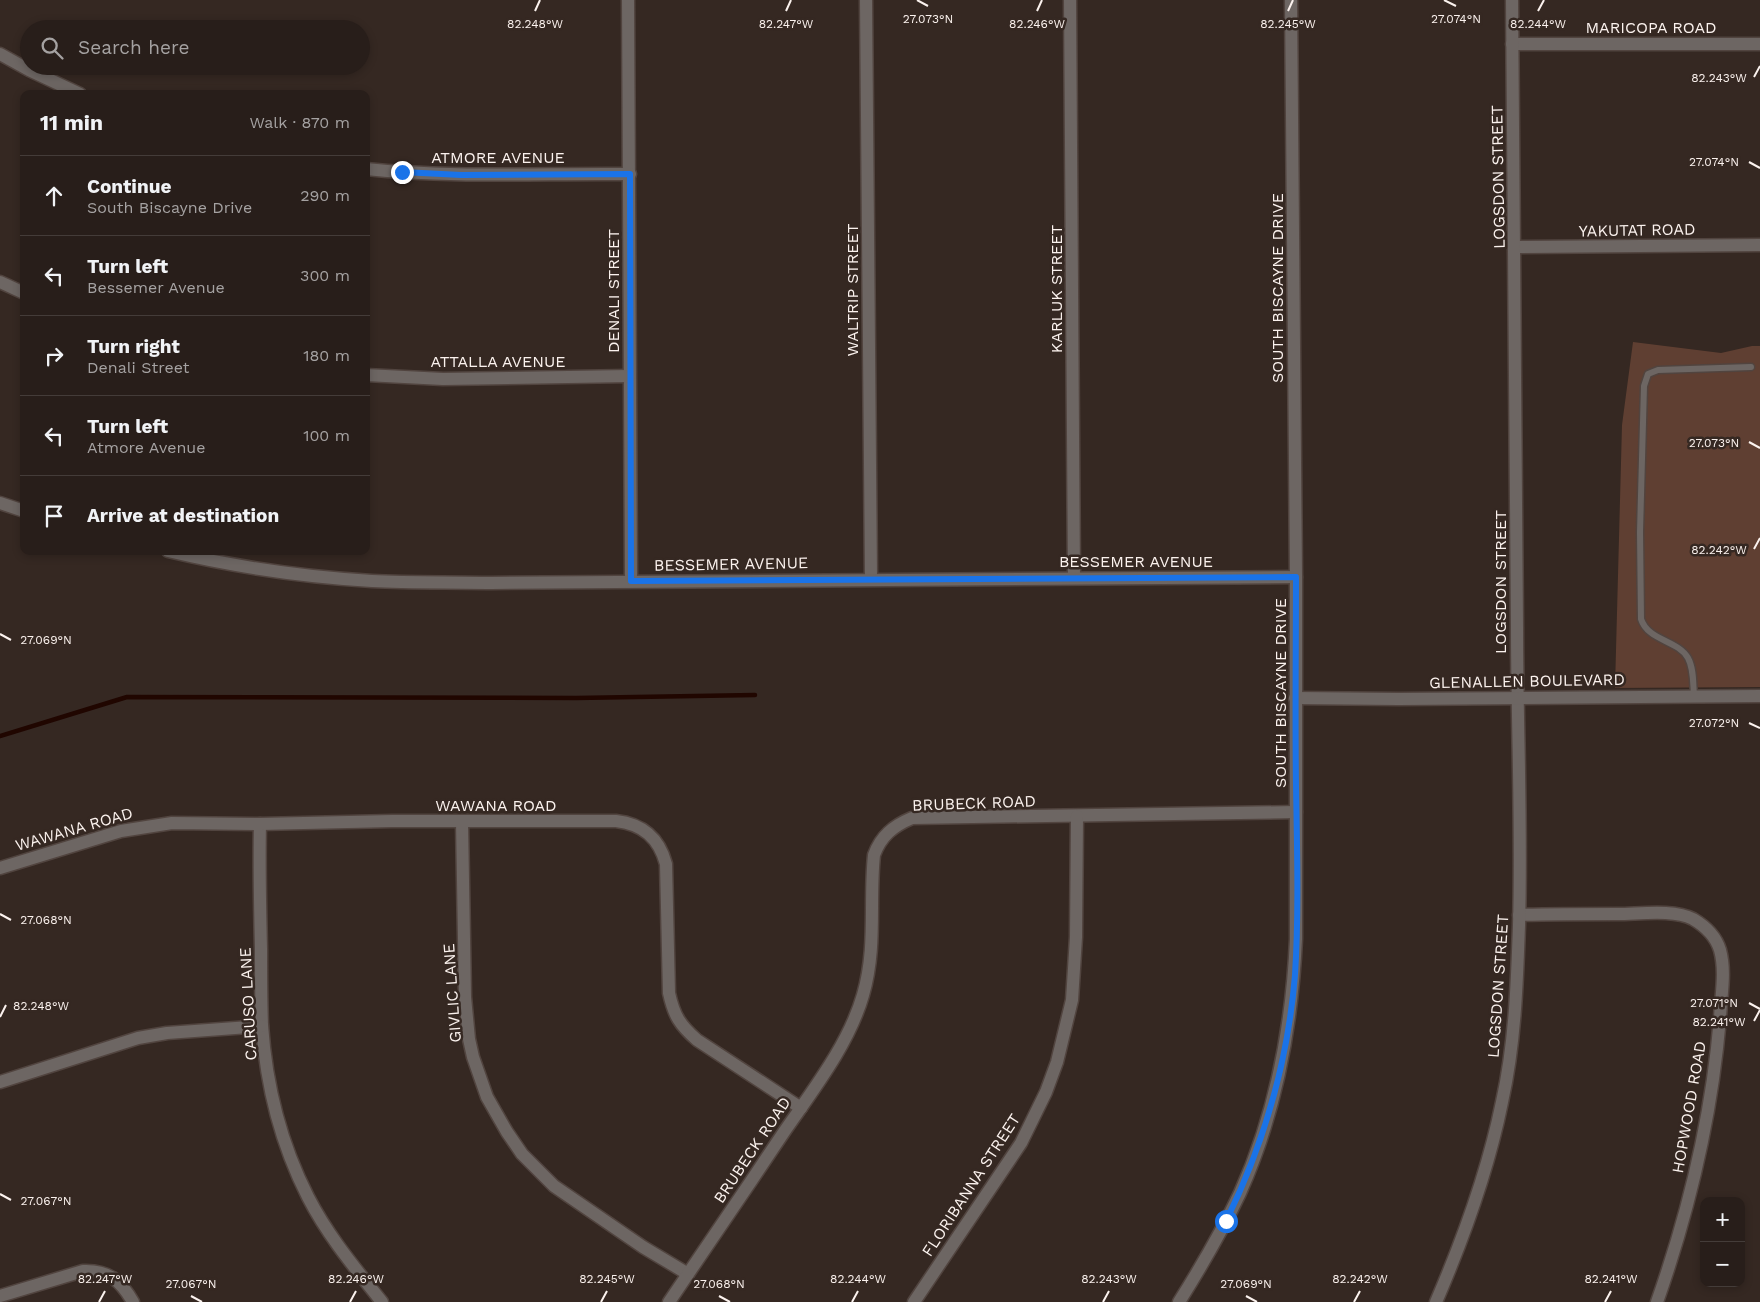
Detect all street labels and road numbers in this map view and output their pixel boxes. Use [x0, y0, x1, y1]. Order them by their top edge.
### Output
street label: MARICOPA ROAD [1585, 18, 1717, 37]
street label: LOGSDON STREET [1487, 105, 1509, 249]
street label: ATMORE AVENUE [431, 148, 565, 167]
street label: SOUTH BISCAYNE DRIVE [1268, 193, 1287, 383]
street label: YAKUTAT ROAD [1578, 219, 1696, 241]
street label: WALTRIP STREET [843, 223, 862, 356]
street label: KARLUK STREET [1047, 225, 1066, 353]
street label: DENALI STREET [604, 229, 623, 353]
street label: ATTALLA AVENUE [431, 352, 565, 371]
street label: LOGSDON STREET [1491, 510, 1510, 654]
street label: BESSEMER AVENUE [1059, 552, 1213, 571]
street label: BESSEMER AVENUE [654, 553, 808, 575]
street label: SOUTH BISCAYNE DRIVE [1271, 598, 1290, 788]
street label: GLENALLEN BOULEVARD [1429, 670, 1625, 692]
street label: BRUBECK ROAD [912, 791, 1036, 815]
street label: WAWANA ROAD [435, 796, 557, 815]
street label: WAWANA ROAD [13, 803, 135, 855]
street label: LOGSDON STREET [1484, 913, 1513, 1058]
street label: GIVLIC LANE [439, 943, 465, 1043]
street label: CARUSO LANE [236, 947, 260, 1061]
street label: HOPWOOD ROAD [1668, 1039, 1710, 1175]
street label: BRUBECK ROAD [710, 1093, 794, 1207]
street label: FLORIBANNA STREET [918, 1110, 1024, 1260]

